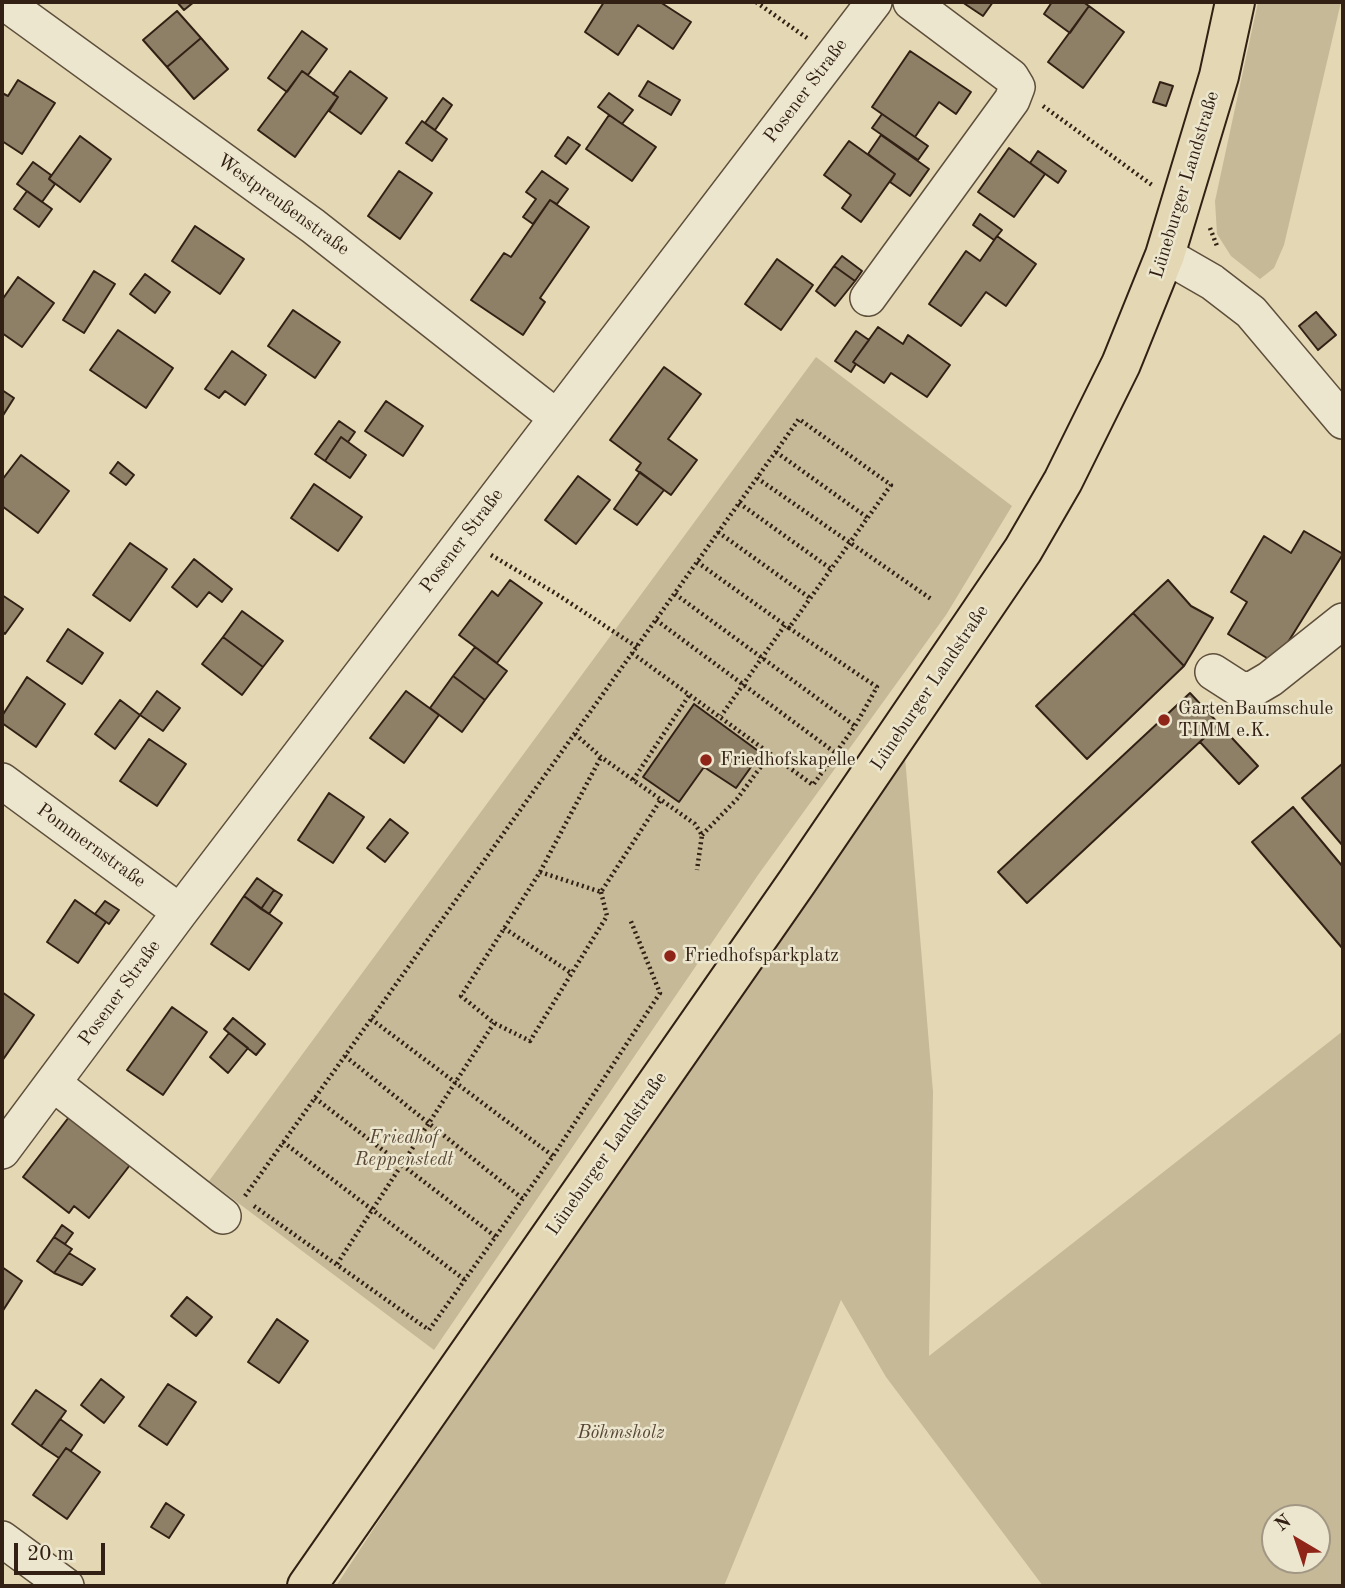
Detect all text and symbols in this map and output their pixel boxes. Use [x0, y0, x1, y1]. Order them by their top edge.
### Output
street label: Posener Straße [759, 34, 853, 148]
street label: Lüneburger Landstraße [1146, 89, 1224, 281]
street label: Westpreußenstraße [212, 149, 354, 261]
street label: Posener Straße [415, 484, 509, 598]
street label: Lüneburger Landstraße [866, 601, 994, 775]
place label: GartenBaumschule TIMM e.K. [1178, 698, 1333, 742]
marker: GartenBaumschule TIMM e.K. [1156, 712, 1172, 728]
place label: Friedhofskapelle [720, 749, 856, 771]
marker: Friedhofskapelle [698, 752, 714, 768]
street label: Pommernstraße [32, 799, 150, 893]
street label: Posener Straße [74, 936, 166, 1050]
place label: Friedhofsparkplatz [684, 945, 839, 967]
marker: Friedhofsparkplatz [662, 948, 678, 964]
street label: Lüneburger Landstraße [542, 1068, 672, 1240]
park label: Friedhof Reppenstedt [355, 1127, 453, 1171]
park label: Böhmsholz [577, 1422, 665, 1444]
north arrow [1261, 1504, 1331, 1574]
text: N [1272, 1512, 1295, 1536]
scale bar [18, 1528, 108, 1572]
text: 20 m [27, 1544, 74, 1565]

